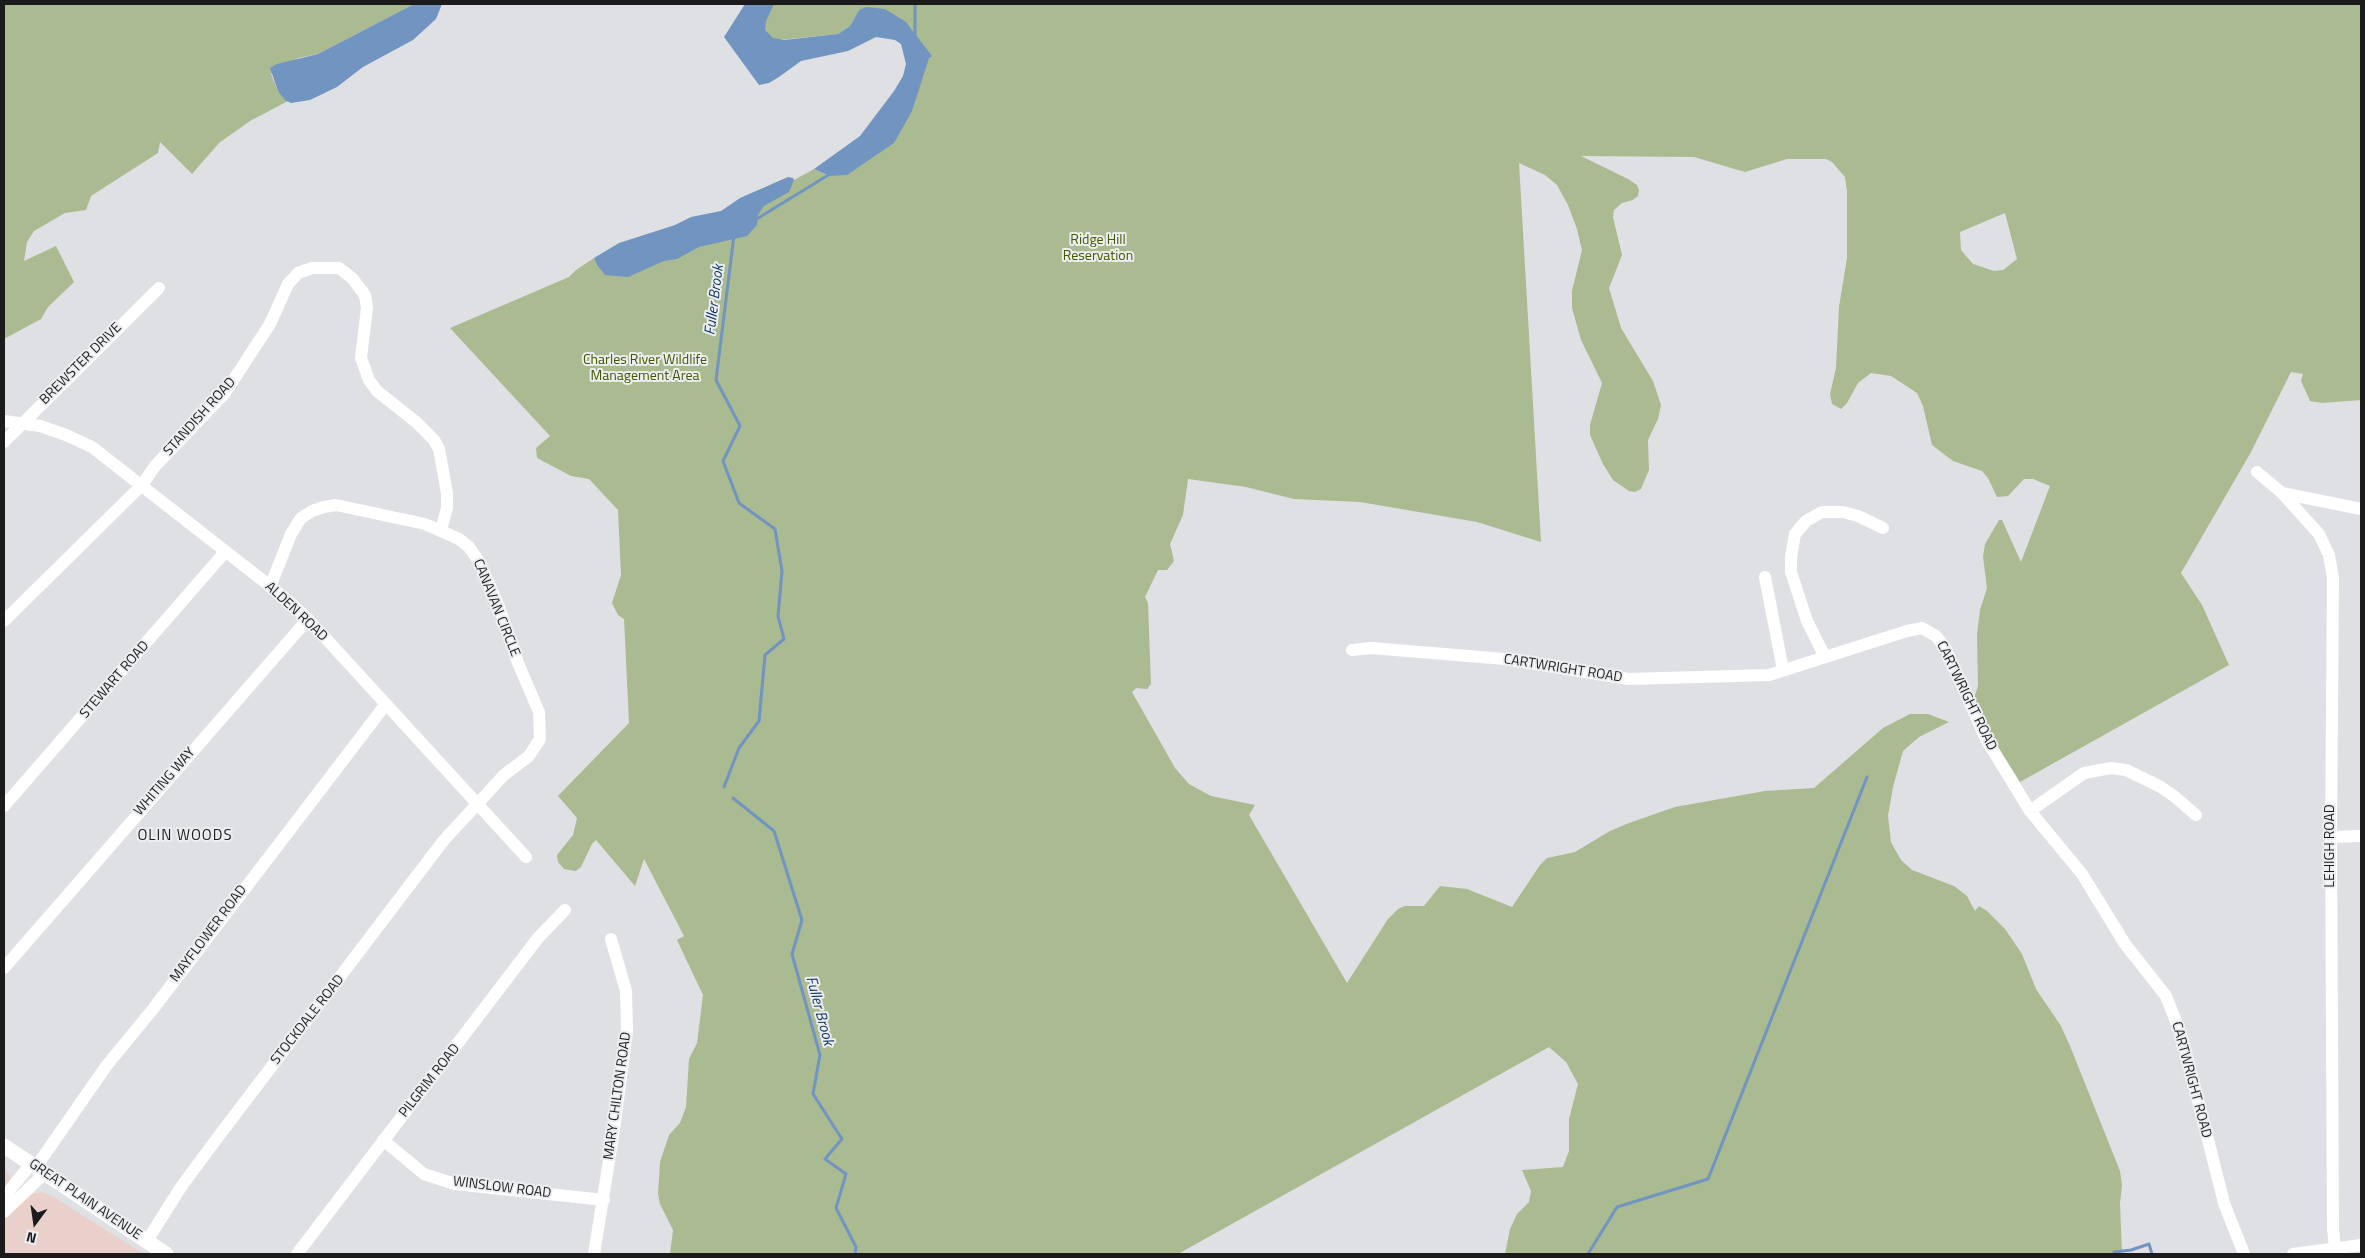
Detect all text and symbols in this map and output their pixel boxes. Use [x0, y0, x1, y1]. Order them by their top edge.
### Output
park label: Ridge Hill Reservation [1063, 233, 1133, 266]
water label: Fuller Brook [702, 264, 728, 336]
street label: BREWSTER DRIVE [37, 320, 125, 408]
park label: Charles River Wildlife Management Area [583, 353, 707, 386]
street label: STANDISH ROAD [160, 374, 240, 460]
street label: CANAVAN CIRCLE [469, 557, 523, 659]
street label: ALDEN ROAD [261, 579, 331, 645]
street label: STEWART ROAD [77, 638, 153, 722]
street label: CARTWRIGHT ROAD [1932, 638, 2000, 754]
street label: CARTWRIGHT ROAD [1502, 651, 1624, 687]
street label: WHITING WAY [131, 745, 199, 819]
street label: LEHIGH ROAD [2323, 804, 2339, 888]
district label: OLIN WOODS [136, 827, 234, 845]
street label: MAYFLOWER ROAD [167, 882, 251, 986]
street label: STOCKDALE ROAD [268, 972, 348, 1068]
water label: Fuller Brook [801, 975, 837, 1047]
street label: CARTWRIGHT ROAD [2167, 1020, 2215, 1140]
street label: MARY CHILTON ROAD [601, 1031, 635, 1161]
street label: PILGRIM ROAD [396, 1041, 464, 1121]
street label: GREAT PLAIN AVENUE [25, 1156, 145, 1244]
street label: WINSLOW ROAD [452, 1174, 552, 1202]
north arrow [10, 1198, 60, 1248]

